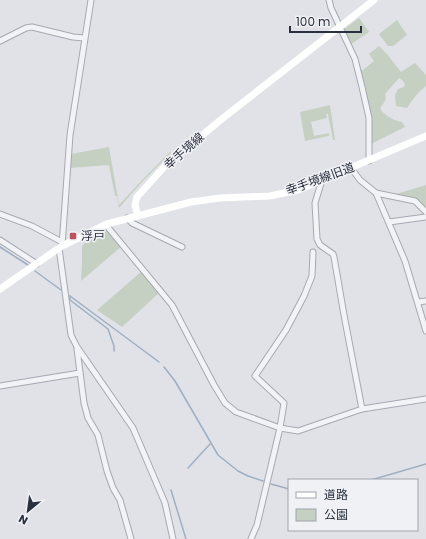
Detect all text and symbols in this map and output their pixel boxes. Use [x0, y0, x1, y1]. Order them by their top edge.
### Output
scale bar [290, 8, 361, 34]
text: 100 m [296, 13, 330, 30]
street label: 幸手境線 [160, 128, 207, 173]
street label: 幸手境線旧道 [283, 158, 357, 199]
place label: 浮戸 [81, 227, 105, 244]
marker: 浮戸 [68, 231, 78, 241]
legend [288, 479, 418, 531]
text: 道路 [324, 486, 348, 503]
north arrow [8, 491, 48, 531]
text: 公園 [324, 506, 348, 523]
text: N [16, 511, 31, 529]

